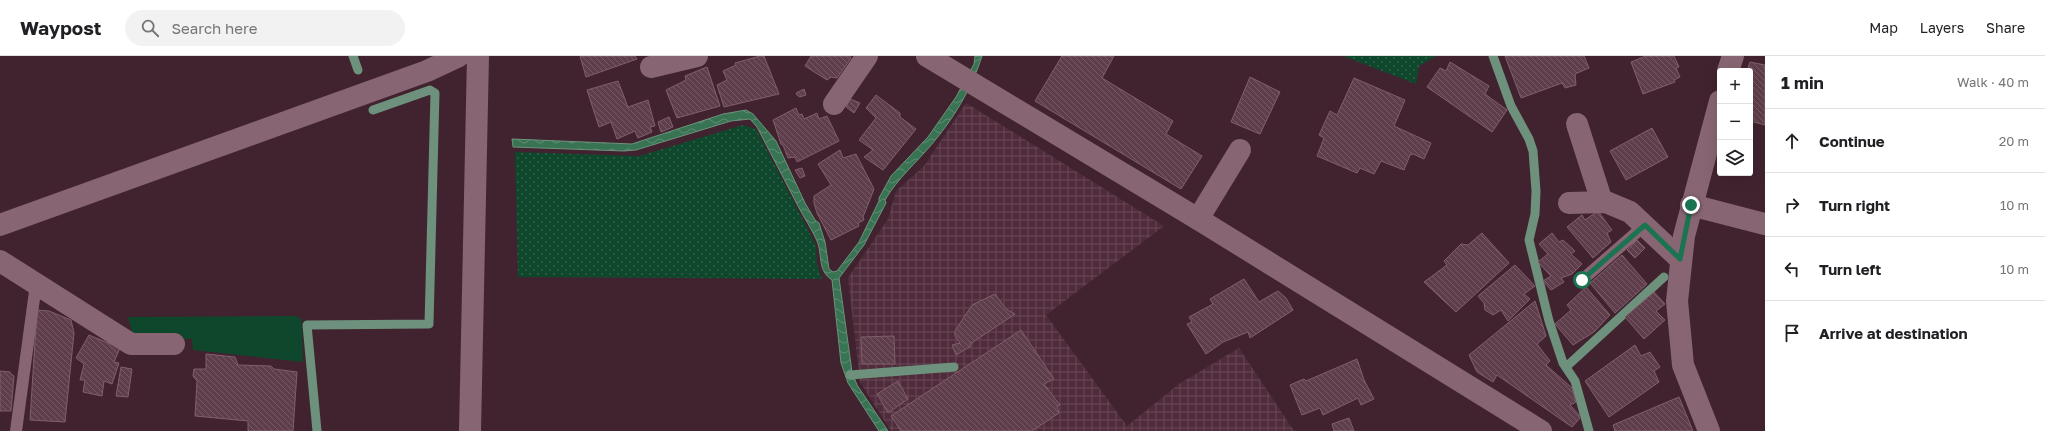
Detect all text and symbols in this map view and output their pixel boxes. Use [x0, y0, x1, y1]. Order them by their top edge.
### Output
search box [125, 10, 405, 46]
text: Waypost [20, 16, 101, 39]
icon: search [139, 17, 161, 39]
text: Search here [171, 19, 257, 37]
text: Map [1869, 19, 1898, 36]
text: Layers [1920, 19, 1964, 36]
text: Share [1986, 19, 2025, 36]
map controls [1717, 68, 1753, 176]
button: + [1717, 68, 1753, 104]
text: 1 min [1781, 72, 1824, 93]
text: Walk · 40 m [1957, 74, 2029, 90]
button: − [1717, 104, 1753, 140]
icon: ahead [1781, 130, 1803, 152]
text: Continue [1819, 132, 1885, 150]
text: 20 m [1999, 133, 2029, 149]
button: layers [1717, 140, 1753, 176]
icon: right [1781, 194, 1803, 216]
route end [1682, 196, 1700, 214]
text: Turn right [1819, 196, 1890, 214]
text: 10 m [2000, 197, 2029, 213]
icon: left [1781, 258, 1803, 280]
text: Turn left [1819, 260, 1881, 278]
text: 10 m [2000, 261, 2029, 277]
route start [1573, 271, 1591, 289]
icon: arrive [1781, 322, 1803, 344]
text: Arrive at destination [1819, 324, 1968, 342]

